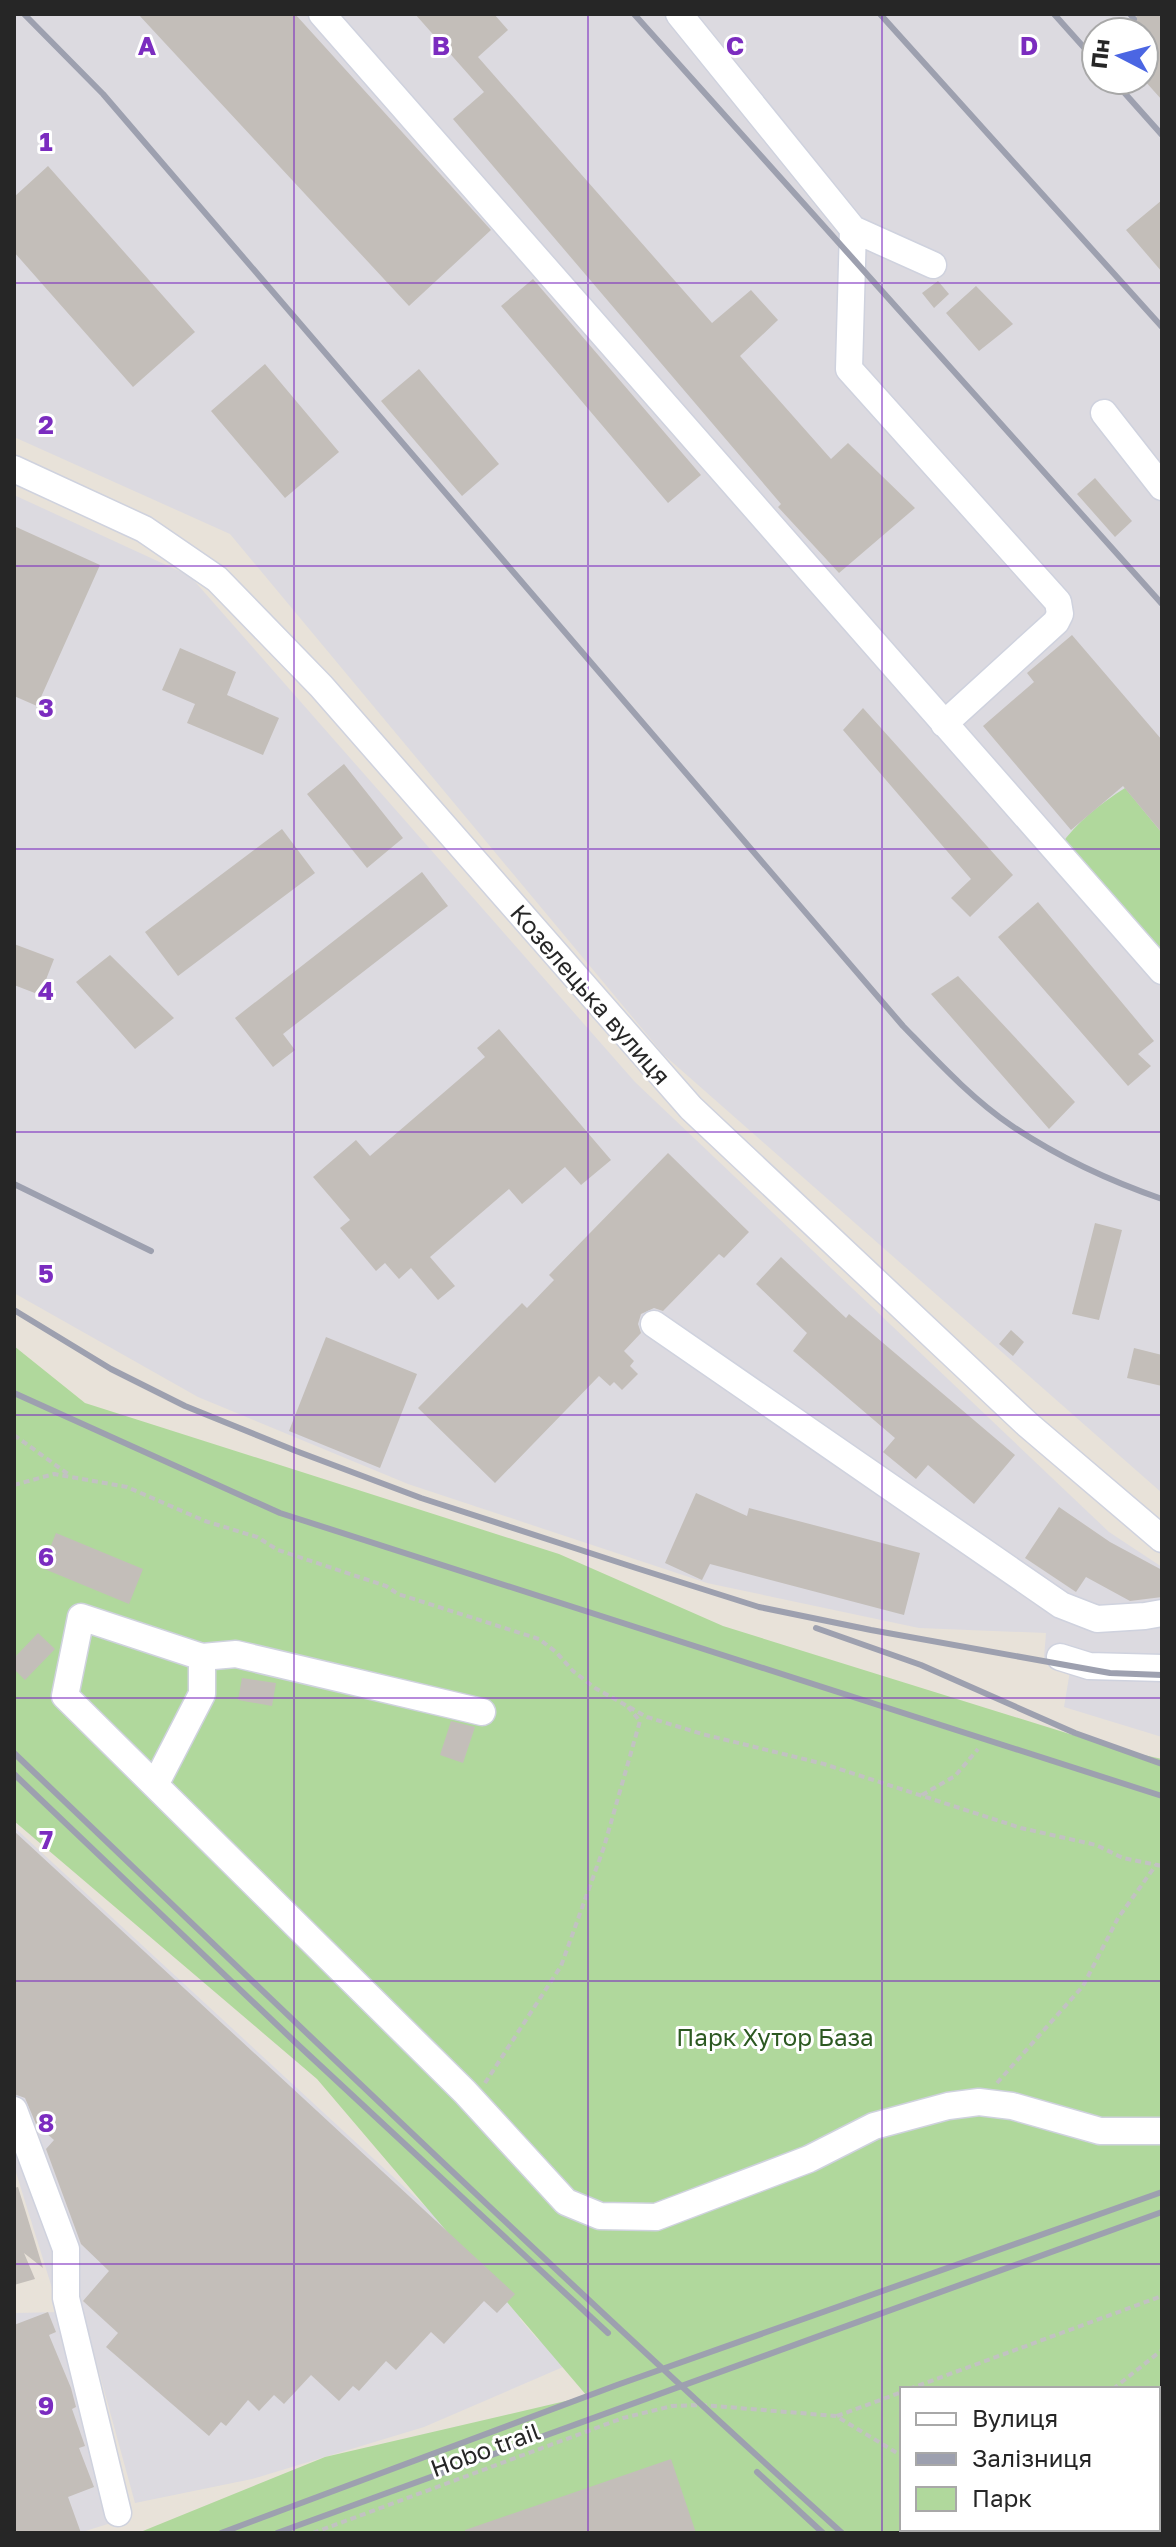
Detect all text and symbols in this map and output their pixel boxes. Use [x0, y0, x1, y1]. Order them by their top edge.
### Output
north arrow [1080, 16, 1160, 96]
text: A [138, 30, 157, 61]
text: B [432, 30, 450, 61]
text: C [726, 30, 744, 61]
text: D [1020, 30, 1038, 61]
text: Пн [1085, 38, 1115, 70]
text: 1 [39, 126, 53, 157]
text: 2 [38, 409, 54, 440]
text: 3 [38, 692, 54, 723]
street label: Козелецька вулиця [505, 898, 677, 1090]
text: 4 [38, 975, 54, 1006]
text: 5 [38, 1258, 54, 1289]
text: 6 [38, 1541, 54, 1572]
text: 7 [39, 1824, 53, 1855]
park label: Парк Хутор База [676, 2022, 874, 2051]
text: 8 [38, 2107, 54, 2138]
legend [900, 2387, 1160, 2531]
text: 9 [38, 2390, 54, 2421]
text: Вулиця [972, 2403, 1058, 2432]
street label: Hobo trail [426, 2416, 544, 2482]
text: Залізниця [972, 2443, 1092, 2472]
text: Парк [972, 2483, 1032, 2512]

